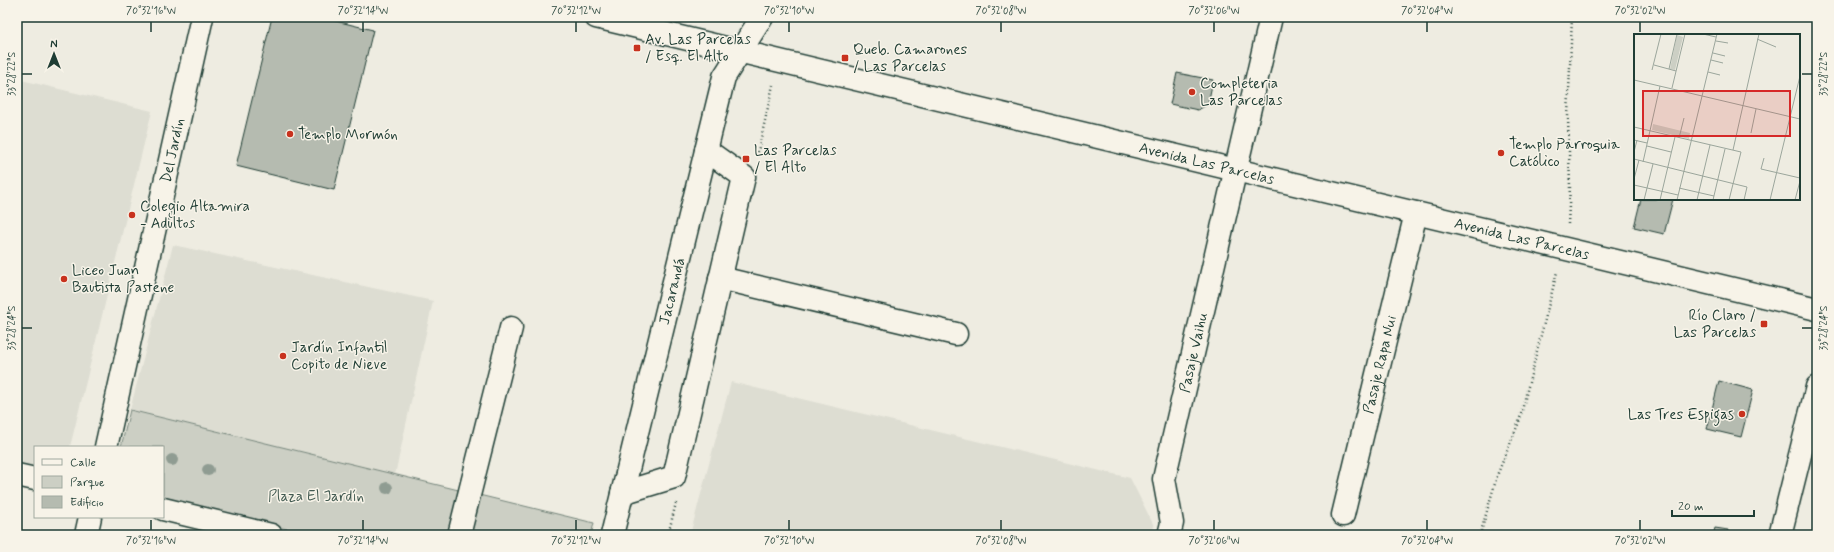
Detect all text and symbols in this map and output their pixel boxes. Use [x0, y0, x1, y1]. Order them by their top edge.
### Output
text: 70°32'16"W [126, 4, 176, 18]
text: 70°32'14"W [338, 4, 388, 18]
text: 70°32'12"W [551, 4, 601, 18]
text: 70°32'10"W [764, 4, 814, 18]
text: 70°32'08"W [976, 4, 1026, 18]
text: 70°32'06"W [1189, 4, 1239, 18]
text: 70°32'04"W [1401, 4, 1453, 18]
text: 70°32'02"W [1615, 4, 1665, 18]
place label: Av. Las Parcelas / Esq. El Alto [645, 30, 751, 67]
north arrow [34, 34, 74, 74]
inset map [1634, 34, 1800, 200]
text: N [50, 38, 58, 52]
place label: Queb. Camarones / Las Parcelas [853, 40, 968, 77]
marker: Av. Las Parcelas / Esq. El Alto [632, 43, 642, 53]
text: 33°28'22"S [5, 52, 19, 96]
text: 33°28'22"S [1817, 52, 1831, 96]
marker: Queb. Camarones / Las Parcelas [840, 53, 850, 63]
place label: Completeria Las Parcelas [1200, 74, 1283, 111]
marker: Completeria Las Parcelas [1187, 87, 1197, 97]
street label: Del Jardín [156, 116, 190, 185]
place label: Templo Mormón [298, 125, 398, 145]
marker: Templo Mormón [285, 129, 295, 139]
place label: Templo Parroquia Católico [1509, 135, 1621, 172]
street label: Avenida Las Parcelas [1137, 138, 1276, 190]
place label: Las Parcelas / El Alto [754, 141, 837, 178]
marker: Templo Parroquia Católico [1496, 148, 1506, 158]
marker: Las Parcelas / El Alto [741, 154, 751, 164]
place label: Colegio Altamira - Adultos [140, 197, 250, 234]
marker: Colegio Altamira - Adultos [127, 210, 137, 220]
street label: Avenida Las Parcelas [1452, 214, 1592, 265]
street label: Jacarandá [655, 256, 690, 327]
place label: Liceo Juan Bautista Pastene [72, 261, 174, 298]
marker: Liceo Juan Bautista Pastene [59, 274, 69, 284]
text: 33°28'24"S [5, 305, 19, 350]
text: 33°28'24"S [1817, 305, 1831, 350]
place label: Río Claro / Las Parcelas [1673, 306, 1756, 343]
street label: Pasaje Vaihu [1175, 310, 1213, 395]
street label: Pasaje Rapa Nui [1359, 313, 1402, 416]
marker: Río Claro / Las Parcelas [1759, 319, 1769, 329]
place label: Jardín Infantil Copito de Nieve [291, 338, 388, 375]
marker: Jardín Infantil Copito de Nieve [278, 351, 288, 361]
place label: Las Tres Espigas [1628, 405, 1734, 426]
marker: Las Tres Espigas [1737, 409, 1747, 419]
legend [34, 446, 164, 518]
text: Calle [70, 455, 96, 471]
text: Parque [70, 475, 105, 491]
park label: Plaza El Jardín [268, 487, 364, 507]
scale bar [1672, 492, 1754, 518]
text: Edificio [70, 495, 104, 511]
text: 20 m [1678, 499, 1704, 515]
text: 70°32'16"W [126, 534, 176, 548]
text: 70°32'14"W [338, 534, 388, 548]
text: 70°32'12"W [551, 534, 601, 548]
text: 70°32'10"W [764, 534, 814, 548]
text: 70°32'08"W [976, 534, 1026, 548]
text: 70°32'06"W [1189, 534, 1239, 548]
text: 70°32'04"W [1401, 534, 1453, 548]
text: 70°32'02"W [1615, 534, 1665, 548]

